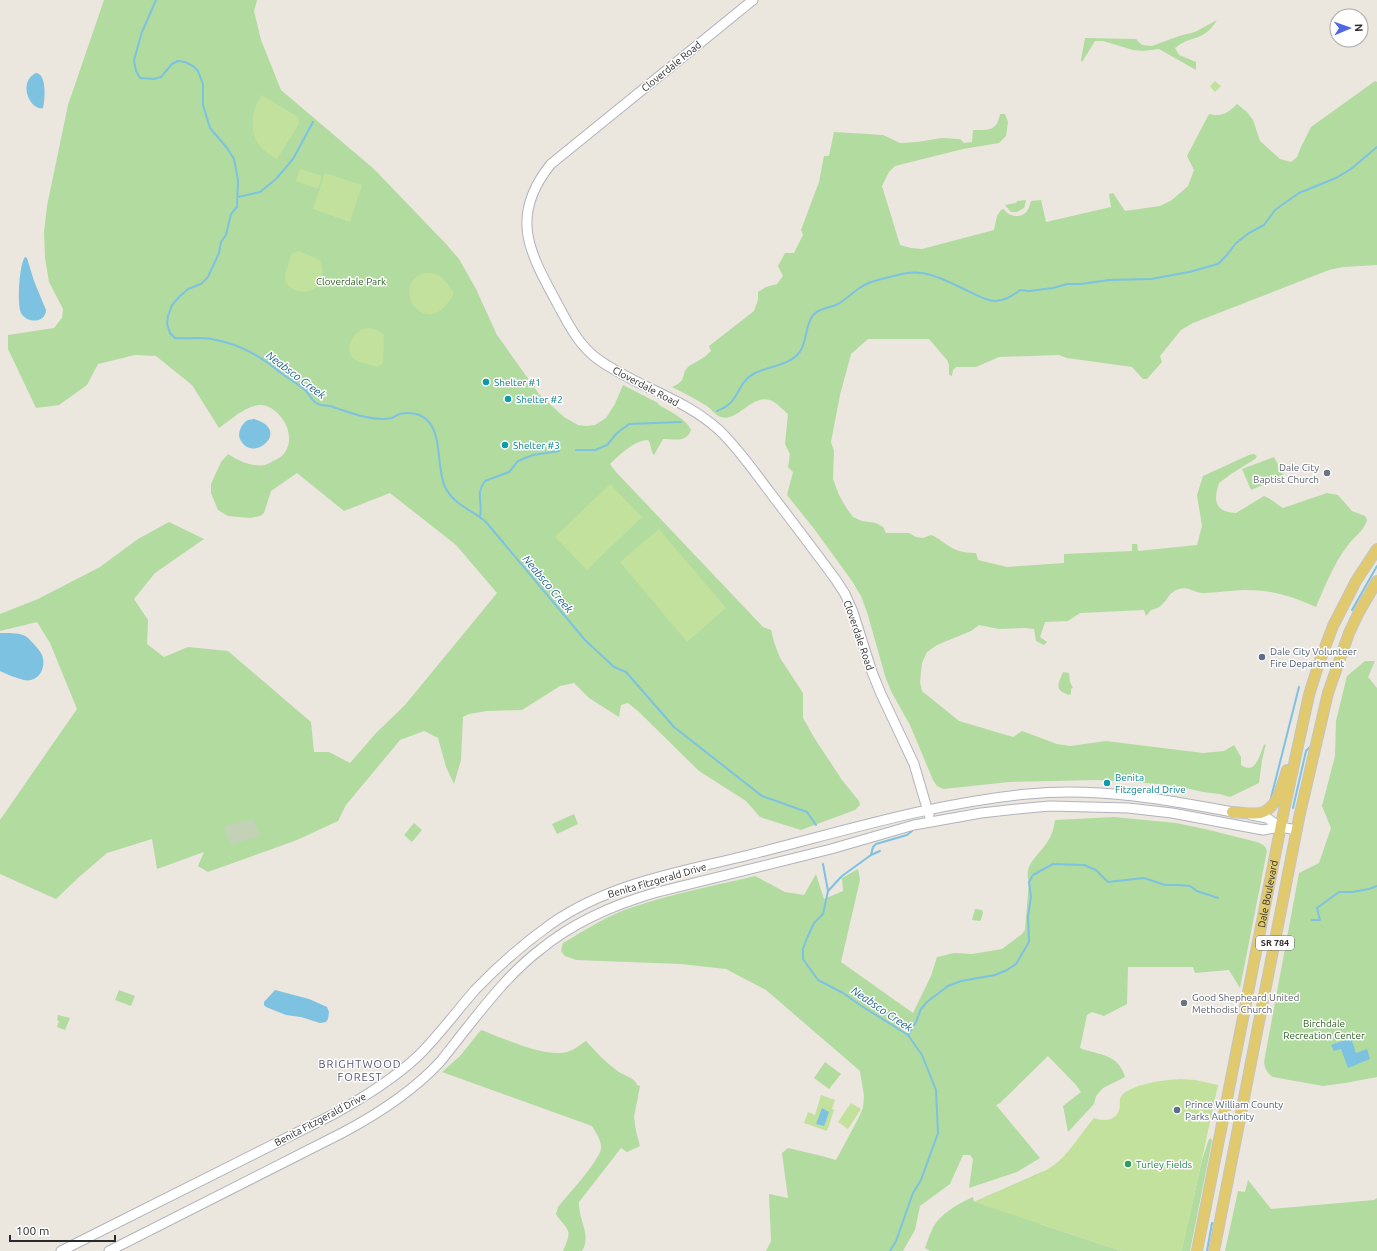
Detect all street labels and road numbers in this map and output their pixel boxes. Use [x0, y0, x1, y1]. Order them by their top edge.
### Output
street label: Cloverdale Road [639, 39, 703, 94]
street label: Cloverdale Road [611, 364, 681, 409]
street label: Cloverdale Road [841, 599, 876, 672]
street label: Dale Boulevard [1256, 859, 1280, 929]
street label: Benita Fitzgerald Drive [607, 861, 708, 900]
road number: SR 784 [1256, 936, 1294, 950]
street label: Benita Fitzgerald Drive [273, 1091, 368, 1148]

